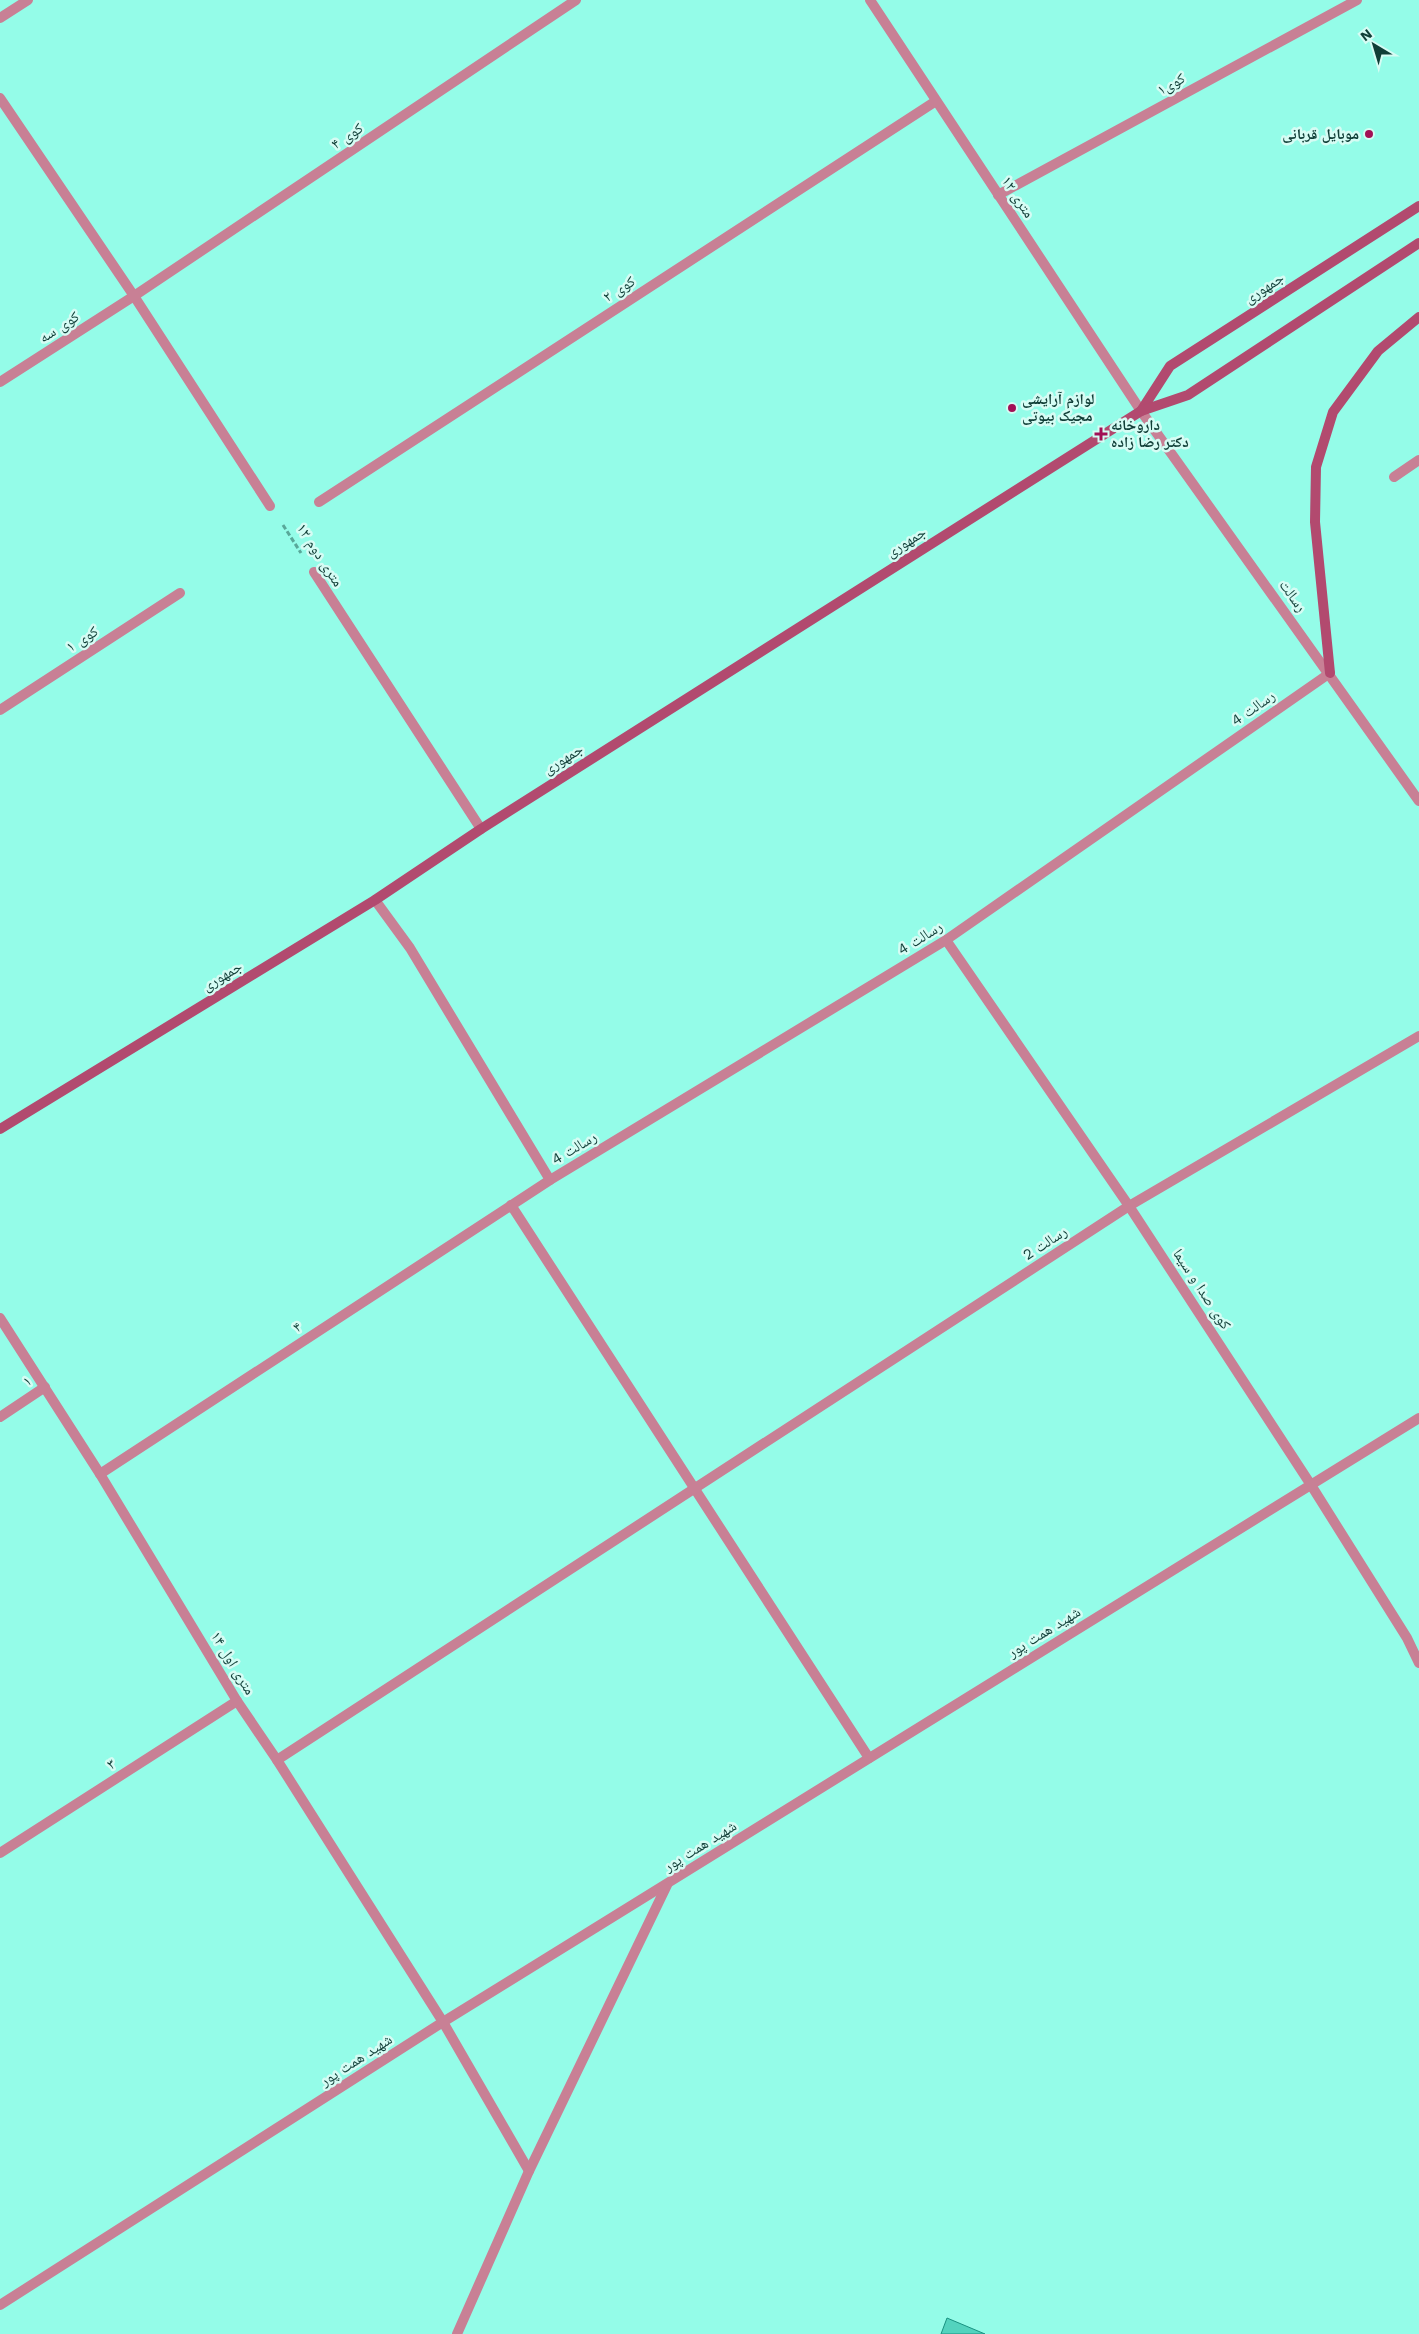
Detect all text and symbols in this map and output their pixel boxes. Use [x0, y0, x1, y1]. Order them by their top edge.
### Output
north arrow [1349, 20, 1399, 70]
text: N [1357, 25, 1375, 44]
street label: کوی۱ [1154, 69, 1189, 100]
street label: کوی ۴ [328, 119, 367, 154]
place label: موبایل قربانی [1282, 125, 1359, 143]
marker: موبایل قربانی [1363, 128, 1375, 140]
street label: ۱۲ متری [997, 173, 1038, 222]
street label: جمهوری [1241, 268, 1288, 308]
street label: کوی ۲ [600, 272, 639, 307]
street label: کوی سه [36, 307, 83, 347]
place label: لوازم آرایشی مجیک بیوتی [1022, 390, 1094, 425]
marker: لوازم آرایشی مجیک بیوتی [1006, 402, 1018, 414]
place label: داروخانه دکتر رضا زاده [1111, 416, 1189, 451]
marker: داروخانه دکتر رضا زاده [1095, 428, 1107, 440]
street label: ۱۲ متری دوم [292, 520, 347, 591]
street label: جمهوری [883, 523, 930, 562]
street label: رسالت [1275, 577, 1311, 616]
street label: کوی ۱ [63, 622, 102, 657]
street label: رسالت 4 [1228, 686, 1278, 729]
street label: جمهوری [540, 740, 587, 779]
street label: رسالت 4 [894, 917, 946, 959]
street label: جمهوری [199, 957, 246, 996]
street label: رسالت 4 [548, 1128, 600, 1168]
street label: رسالت 2 [1020, 1222, 1071, 1264]
street label: کوی صدا و سیما [1168, 1245, 1235, 1333]
street label: ۴ [289, 1317, 305, 1336]
street label: ۱ [19, 1372, 35, 1390]
street label: شهید همت پور [1003, 1602, 1084, 1662]
street label: ۱۴ متری اول [206, 1628, 259, 1699]
street label: ۳ [103, 1754, 119, 1773]
street label: شهید همت پور [659, 1816, 740, 1876]
street label: شهید همت پور [316, 2030, 396, 2091]

